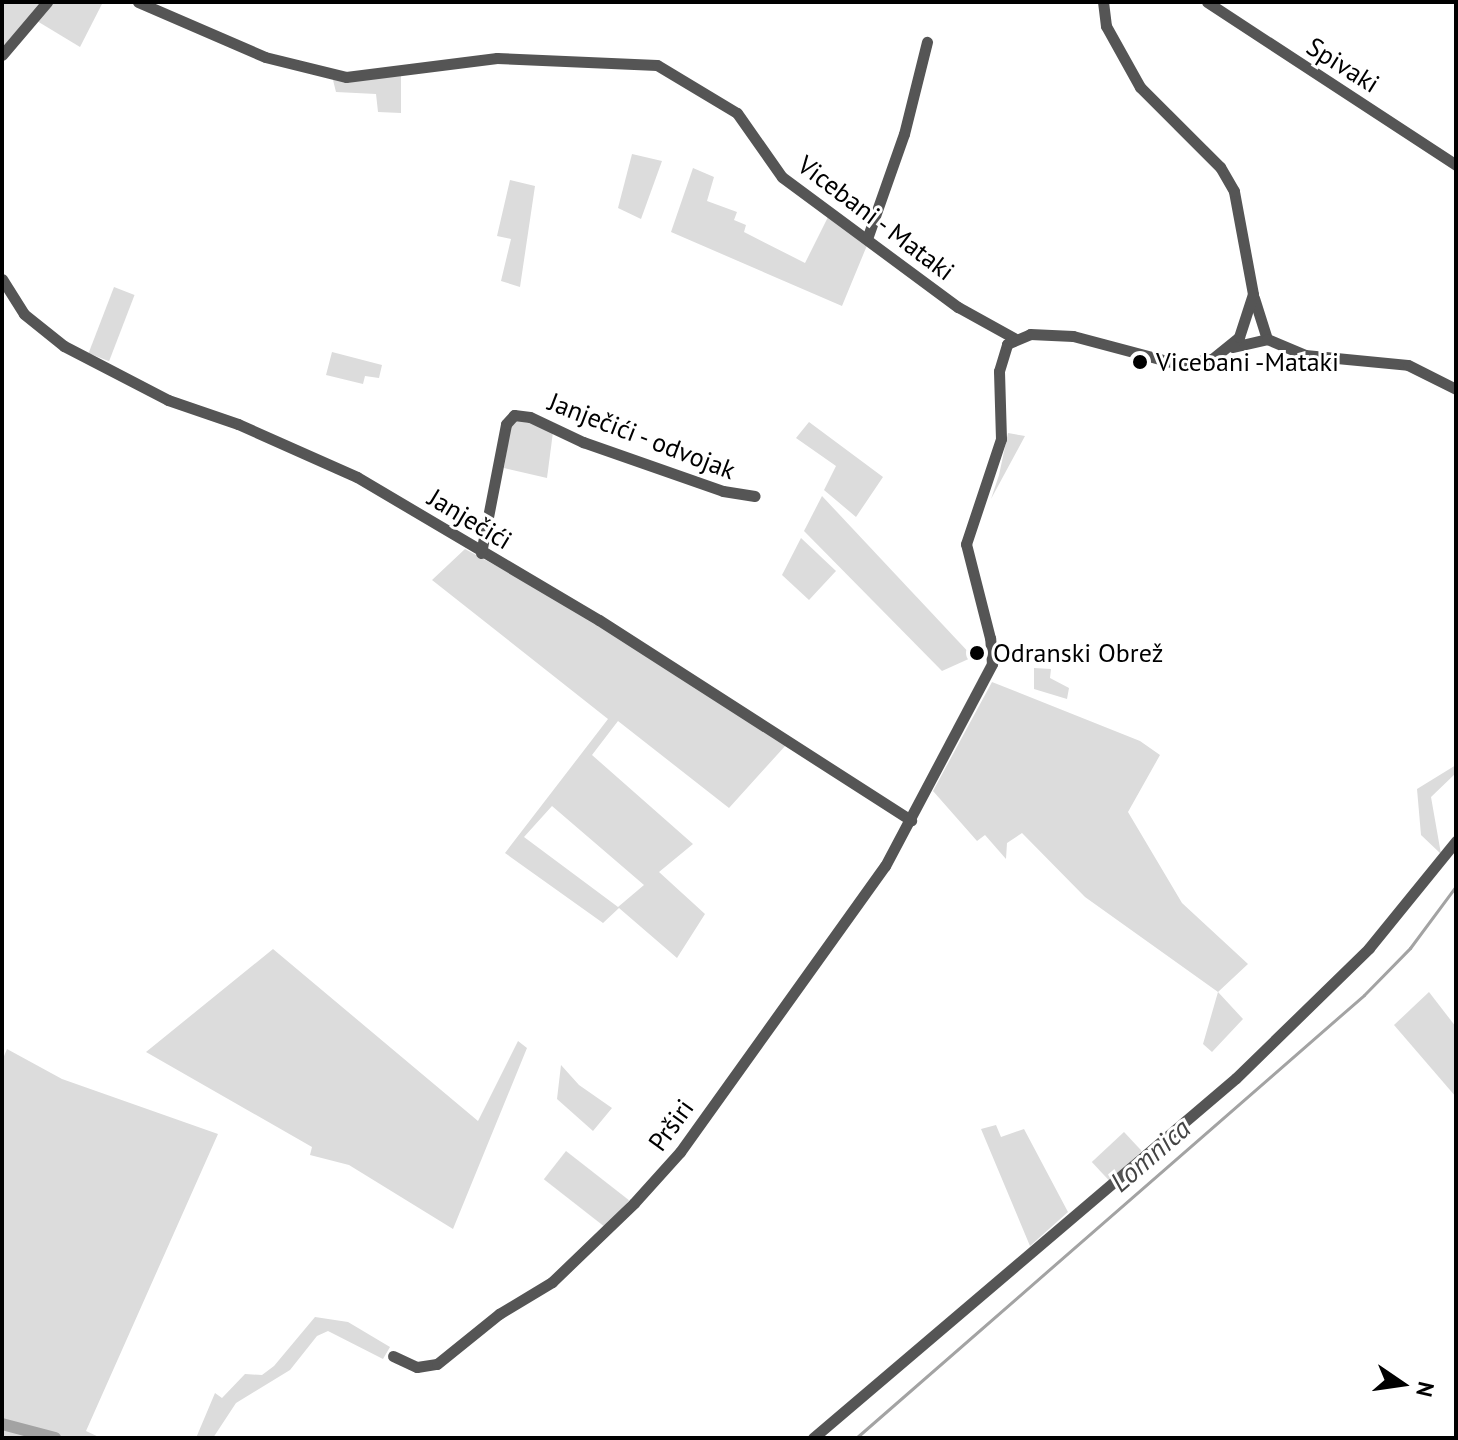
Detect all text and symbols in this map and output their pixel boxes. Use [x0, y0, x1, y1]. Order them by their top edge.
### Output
street label: Spivaki [1301, 31, 1385, 99]
street label: Vicebani - Mataki [790, 148, 962, 288]
place label: Vicebani -Mataki [1156, 346, 1341, 378]
marker: Vicebani -Mataki [1131, 353, 1149, 371]
street label: Janječići - odvojak [542, 385, 742, 487]
street label: Janječići [423, 482, 517, 556]
place label: Odranski Obrež [993, 637, 1163, 669]
marker: Odranski Obrež [968, 644, 986, 662]
street label: Prširi [642, 1093, 700, 1157]
water label: Lomnica [1103, 1111, 1197, 1199]
north arrow [1362, 1344, 1442, 1424]
text: N [1410, 1379, 1441, 1400]

